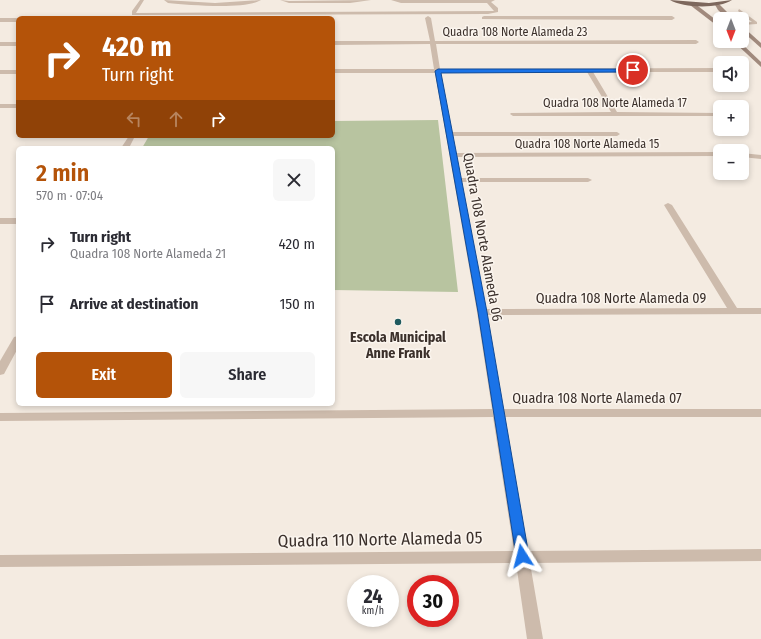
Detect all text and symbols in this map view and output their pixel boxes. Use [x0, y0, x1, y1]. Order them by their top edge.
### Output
north arrow [713, 12, 749, 48]
map controls [713, 12, 749, 180]
street label: Quadra 108 Norte Alameda 23 [443, 25, 587, 39]
text: 420 m [102, 30, 172, 63]
icon: right [36, 32, 88, 84]
pin [616, 53, 650, 87]
button: sound [713, 56, 749, 92]
icon: arrive [622, 59, 644, 81]
text: Turn right [102, 64, 174, 86]
street label: Quadra 108 Norte Alameda 17 [543, 96, 687, 110]
button: + [713, 100, 749, 136]
icon: left [123, 108, 145, 130]
icon: ahead [165, 108, 187, 130]
icon: right [207, 108, 229, 130]
street label: Quadra 108 Norte Alameda 15 [515, 137, 660, 151]
button: − [713, 144, 749, 180]
street label: Quadra 108 Norte Alameda 06 [459, 151, 506, 323]
text: 2 min [36, 159, 89, 187]
button: close [273, 159, 315, 201]
text: 570 m · 07:04 [36, 188, 103, 203]
text: Turn right [70, 228, 131, 246]
icon: right [36, 233, 58, 255]
text: 420 m [278, 235, 315, 253]
text: Quadra 108 Norte Alameda 21 [70, 246, 226, 261]
street label: Quadra 108 Norte Alameda 09 [536, 290, 707, 307]
icon: arrive [36, 293, 58, 315]
text: Arrive at destination [70, 295, 198, 313]
text: 150 m [279, 295, 315, 313]
marker: Escola Municipal Anne Frank [393, 317, 403, 327]
place label: Escola Municipal Anne Frank [350, 329, 446, 362]
button: Exit [36, 352, 172, 398]
button: Share [180, 352, 315, 398]
street label: Quadra 108 Norte Alameda 07 [512, 390, 682, 407]
street label: Quadra 110 Norte Alameda 05 [277, 527, 483, 552]
position arrow [501, 535, 543, 577]
speed limit sign: 30 [407, 575, 459, 627]
text: 24 [363, 584, 383, 608]
text: km/h [362, 605, 384, 617]

